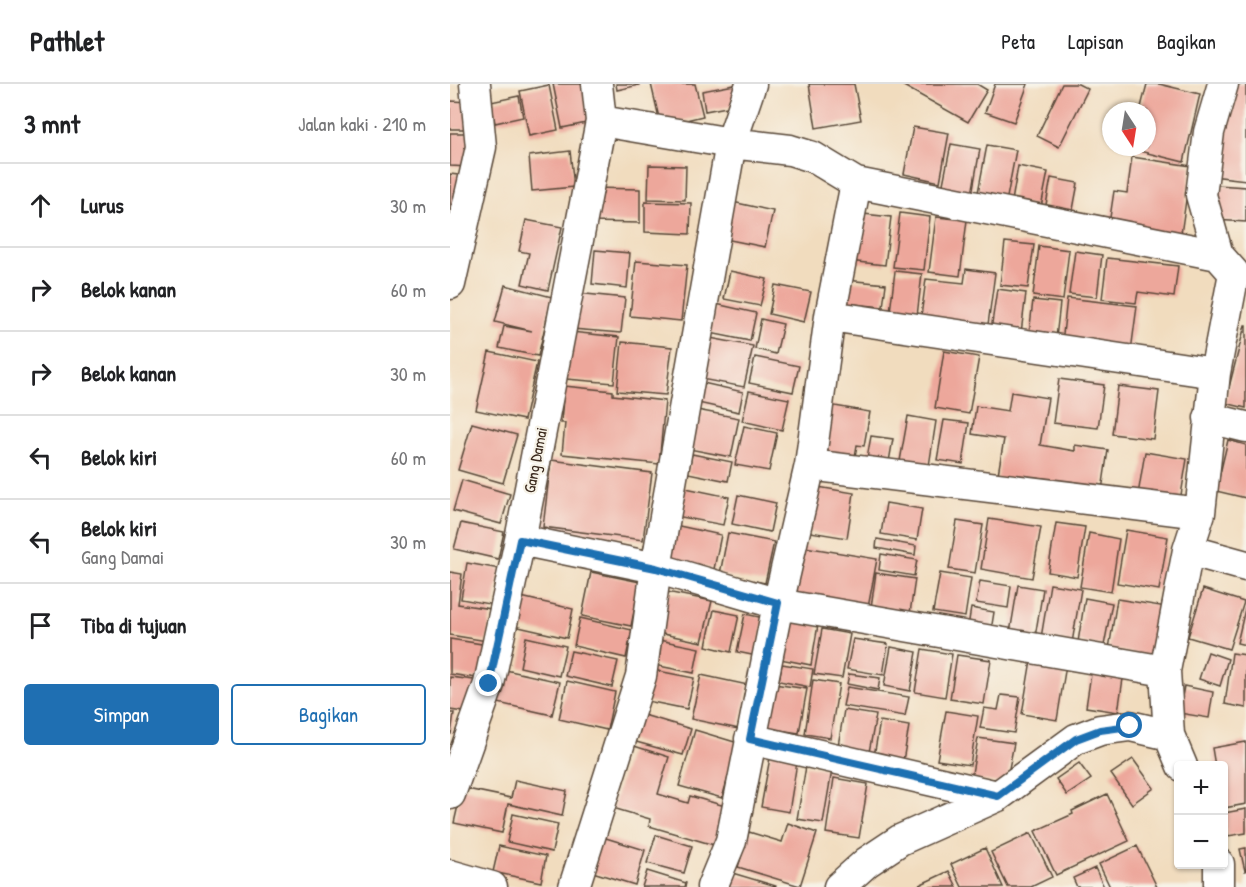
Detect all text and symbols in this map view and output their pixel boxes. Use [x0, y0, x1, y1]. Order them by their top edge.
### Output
text: Pathlet [30, 22, 104, 60]
text: Peta [1001, 27, 1035, 56]
text: Lapisan [1068, 27, 1124, 56]
text: Bagikan [1157, 27, 1216, 56]
north arrow [1102, 102, 1156, 156]
text: 3 mnt [24, 106, 80, 141]
text: Jalan kaki · 210 m [298, 110, 426, 137]
icon: ahead [24, 189, 57, 222]
text: Lurus [81, 190, 124, 220]
text: 30 m [390, 192, 426, 219]
icon: right [24, 273, 57, 306]
text: Belok kanan [81, 274, 176, 304]
text: 60 m [391, 276, 426, 303]
icon: right [24, 357, 57, 390]
text: Belok kanan [81, 358, 176, 388]
text: 30 m [390, 360, 426, 387]
street label: Gang Damai [518, 425, 552, 495]
icon: left [24, 441, 57, 474]
text: Belok kiri [81, 442, 157, 472]
text: 60 m [391, 444, 426, 471]
text: Belok kiri [81, 513, 157, 543]
icon: left [24, 525, 57, 558]
text: 30 m [390, 528, 426, 555]
text: Gang Damai [81, 543, 164, 570]
icon: arrive [24, 609, 57, 642]
text: Tiba di tujuan [81, 610, 186, 640]
route end [475, 670, 501, 696]
button: Simpan [24, 684, 219, 745]
button: Bagikan [231, 684, 426, 745]
route start [1116, 712, 1142, 738]
map controls [1174, 761, 1228, 869]
button: + [1174, 761, 1228, 815]
button: − [1174, 815, 1228, 869]

